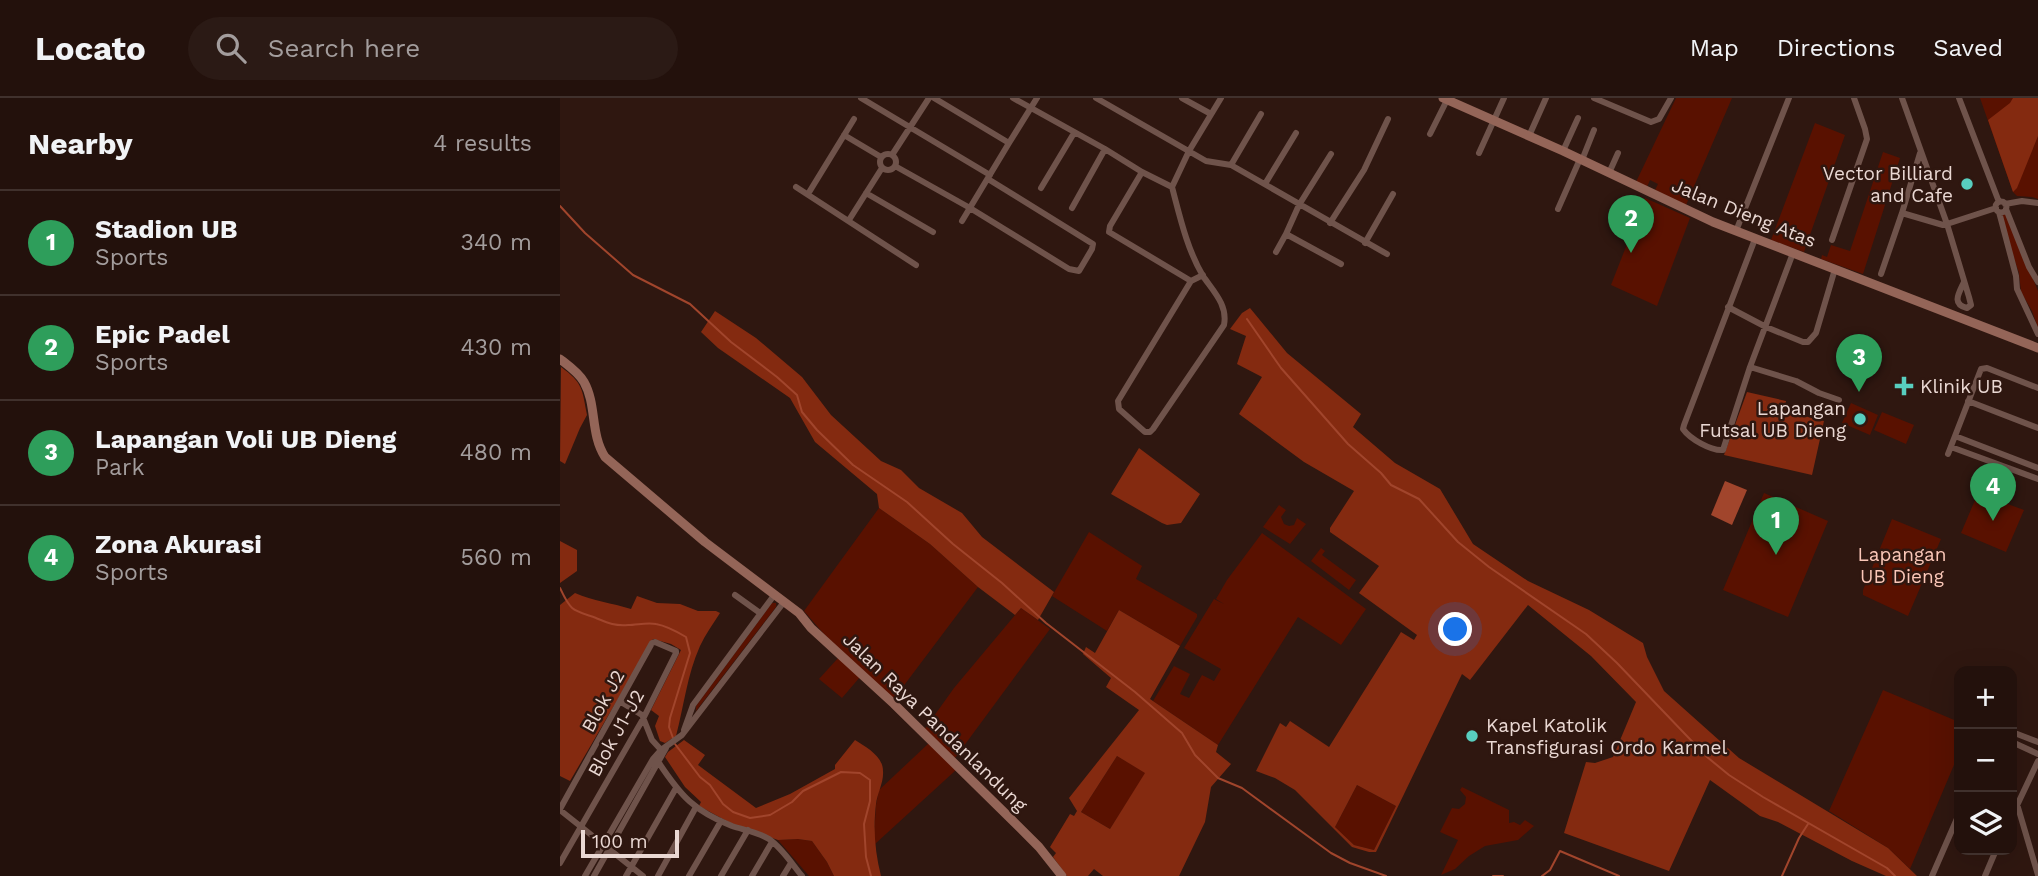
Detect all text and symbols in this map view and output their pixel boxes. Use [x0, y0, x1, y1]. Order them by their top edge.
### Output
search box [188, 17, 678, 80]
text: Locato [35, 29, 146, 68]
icon: search [212, 29, 250, 67]
text: Search here [268, 33, 420, 63]
text: Map [1690, 34, 1739, 62]
text: Directions [1777, 34, 1895, 62]
text: Saved [1933, 34, 2003, 62]
text: Nearby [28, 126, 133, 161]
text: 4 results [433, 130, 532, 157]
place label: Vector Billiard and Cafe [1823, 162, 1953, 207]
street label: Jalan Dieng Atas [1668, 174, 1820, 252]
marker: Vector Billiard and Cafe [1959, 176, 1975, 192]
pin: 2 [1608, 195, 1654, 253]
text: Stadion UB [95, 214, 238, 244]
text: 1 [46, 229, 56, 256]
text: 340 m [460, 229, 532, 256]
text: Sports [95, 244, 168, 271]
text: Epic Padel [95, 319, 230, 349]
text: 2 [44, 334, 58, 361]
text: 430 m [460, 334, 532, 361]
pin: 3 [1836, 334, 1882, 392]
text: Sports [95, 349, 168, 376]
place label: Klinik UB [1920, 375, 2003, 398]
marker: Klinik UB [1894, 376, 1914, 396]
place label: Lapangan Futsal UB Dieng [1699, 397, 1847, 442]
marker: Lapangan Futsal UB Dieng [1852, 411, 1868, 427]
text: Lapangan Voli UB Dieng [95, 424, 396, 454]
text: 3 [44, 439, 58, 466]
text: 480 m [460, 439, 532, 466]
text: Park [95, 454, 144, 481]
pin: 4 [1970, 463, 2016, 521]
pin: 1 [1753, 497, 1799, 555]
text: Zona Akurasi [95, 529, 262, 559]
park label: Lapangan UB Dieng [1857, 543, 1947, 588]
text: 4 [44, 544, 58, 571]
text: 560 m [461, 544, 532, 571]
text: Sports [95, 559, 168, 586]
your location [1438, 612, 1472, 646]
street label: Jalan Raya Pandanlandung [838, 628, 1033, 817]
street label: Blok J2 [576, 666, 630, 736]
map controls [1954, 666, 2017, 855]
button: + [1954, 666, 2017, 729]
street label: Blok J1-J2 [583, 686, 649, 780]
place label: Kapel Katolik Transfigurasi Ordo Karmel [1486, 714, 1727, 759]
marker: Kapel Katolik Transfigurasi Ordo Karmel [1464, 728, 1480, 744]
button: − [1954, 729, 2017, 792]
button: layers [1954, 792, 2017, 855]
scale bar [581, 827, 679, 859]
text: 100 m [592, 830, 648, 853]

